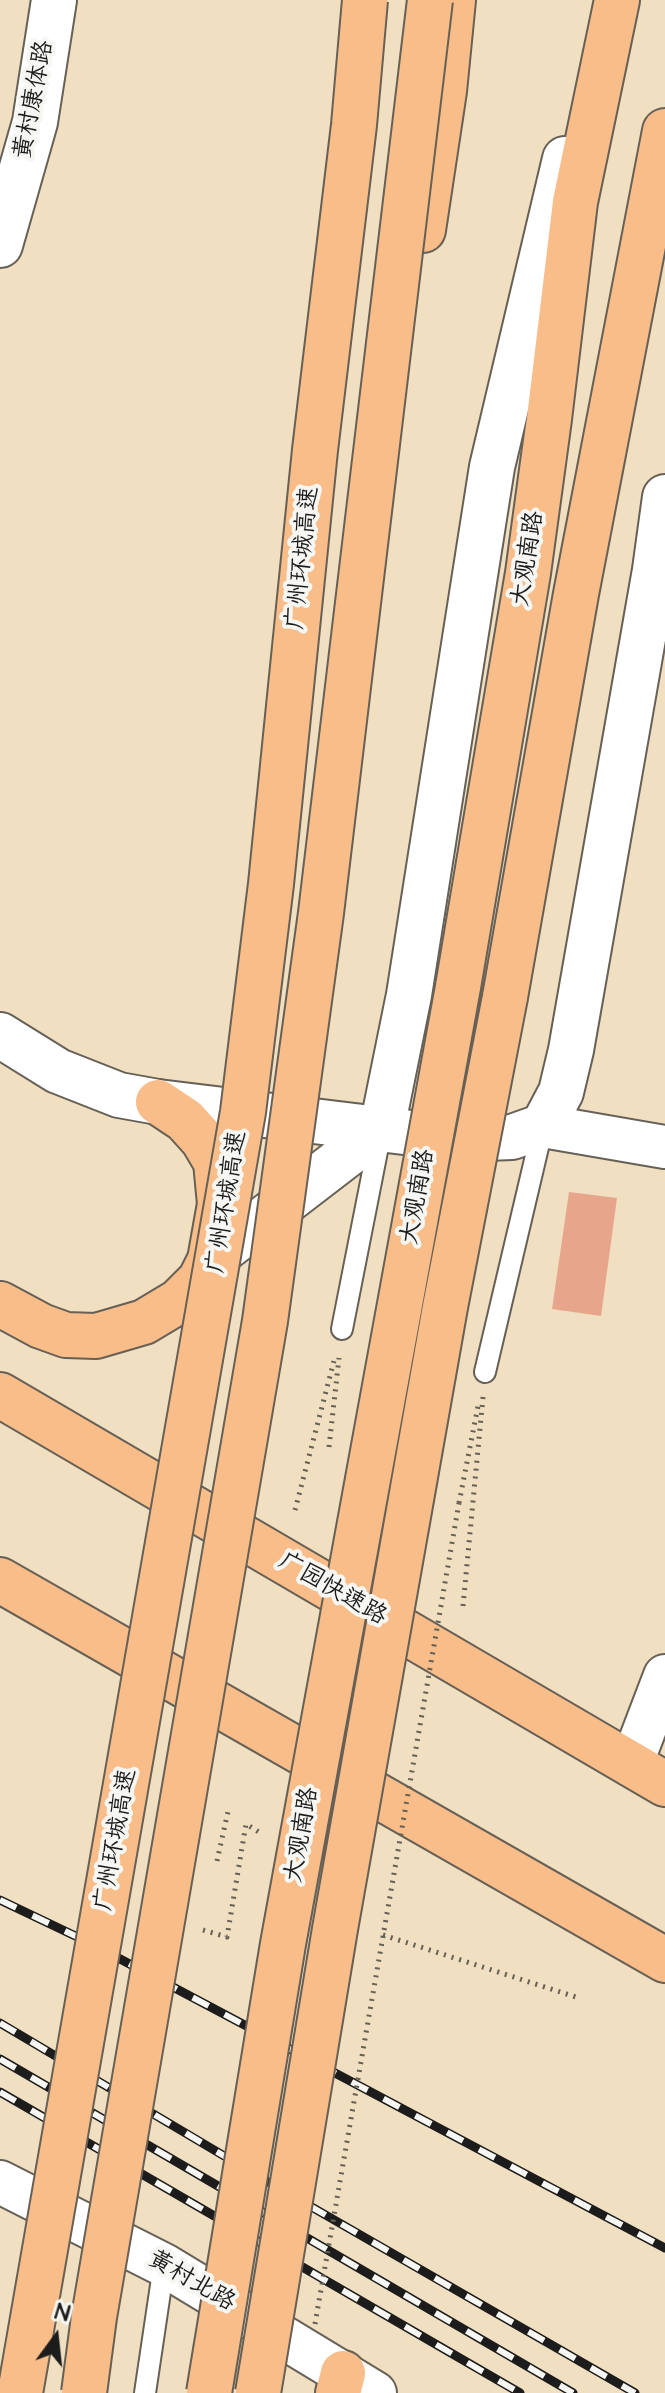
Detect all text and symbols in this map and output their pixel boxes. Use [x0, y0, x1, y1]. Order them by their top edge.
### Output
street label: 黄村康体路 [9, 38, 61, 162]
street label: 广州环城高速 [282, 485, 326, 631]
street label: 大观南路 [507, 509, 551, 609]
street label: 广州环城高速 [203, 1129, 253, 1275]
street label: 大观南路 [396, 1147, 442, 1247]
street label: 广园快速路 [273, 1548, 391, 1632]
street label: 广州环城高速 [90, 1767, 144, 1913]
street label: 大观南路 [280, 1785, 326, 1885]
street label: 黄村北路 [142, 2246, 240, 2318]
north arrow [16, 2297, 96, 2377]
text: N [52, 2297, 73, 2330]

